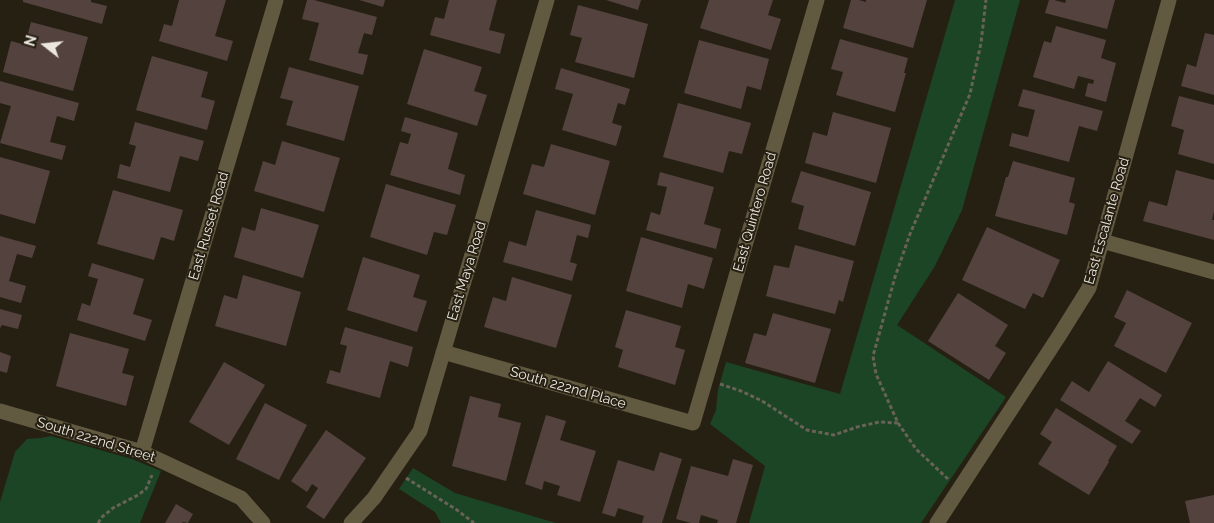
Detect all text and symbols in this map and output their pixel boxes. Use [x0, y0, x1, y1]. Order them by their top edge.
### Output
north arrow [20, 20, 70, 70]
text: N [21, 34, 40, 48]
street label: East Quintero Road [730, 150, 780, 274]
street label: East Escalante Road [1081, 156, 1133, 286]
street label: East Russet Road [185, 170, 233, 282]
street label: East Maya Road [444, 219, 490, 323]
street label: South 222nd Place [508, 363, 628, 413]
street label: South 222nd Street [35, 414, 157, 466]

